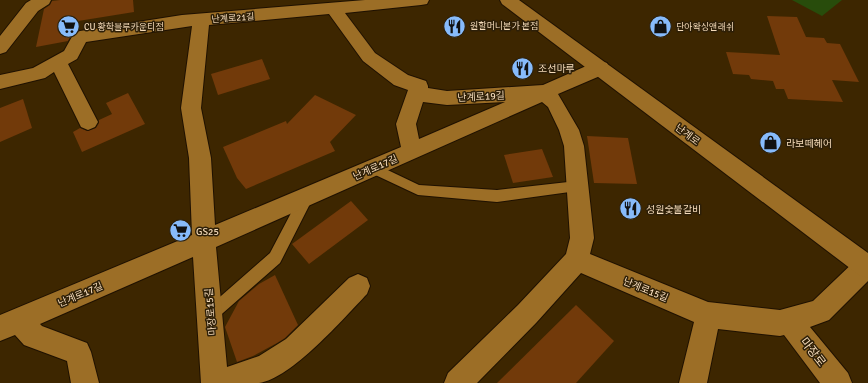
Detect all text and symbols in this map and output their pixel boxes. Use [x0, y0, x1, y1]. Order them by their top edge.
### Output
street label: 난계로21길 [211, 12, 255, 25]
restaurant icon: 원할머니본가 본점 [442, 13, 468, 39]
supermarket icon: CU 황학블루카운티점 [56, 14, 82, 40]
shop icon: 단아왁싱앤래쉬 [647, 14, 673, 40]
place label: 원할머니본가 본점 [470, 20, 538, 32]
place label: CU 황학블루카운티점 [84, 21, 164, 33]
place label: 단아왁싱앤래쉬 [676, 22, 734, 33]
restaurant icon: 조선마루 [509, 55, 535, 81]
place label: 조선마루 [538, 63, 575, 75]
street label: 난계로19길 [457, 90, 505, 104]
street label: 난계로 [673, 122, 702, 148]
shop icon: 라보떼헤어 [757, 130, 783, 156]
place label: 라보떼헤어 [786, 138, 832, 150]
street label: 난계로17길 [351, 153, 400, 183]
restaurant icon: 성원숯불갈비 [617, 196, 643, 222]
place label: 성원숯불갈비 [646, 204, 701, 216]
supermarket icon: GS25 [167, 218, 193, 244]
place label: GS25 [196, 226, 219, 238]
street label: 난계로15길 [621, 275, 670, 304]
street label: 난계로17길 [56, 280, 105, 310]
street label: 마장로15길 [203, 288, 219, 336]
street label: 마장로 [796, 335, 829, 370]

